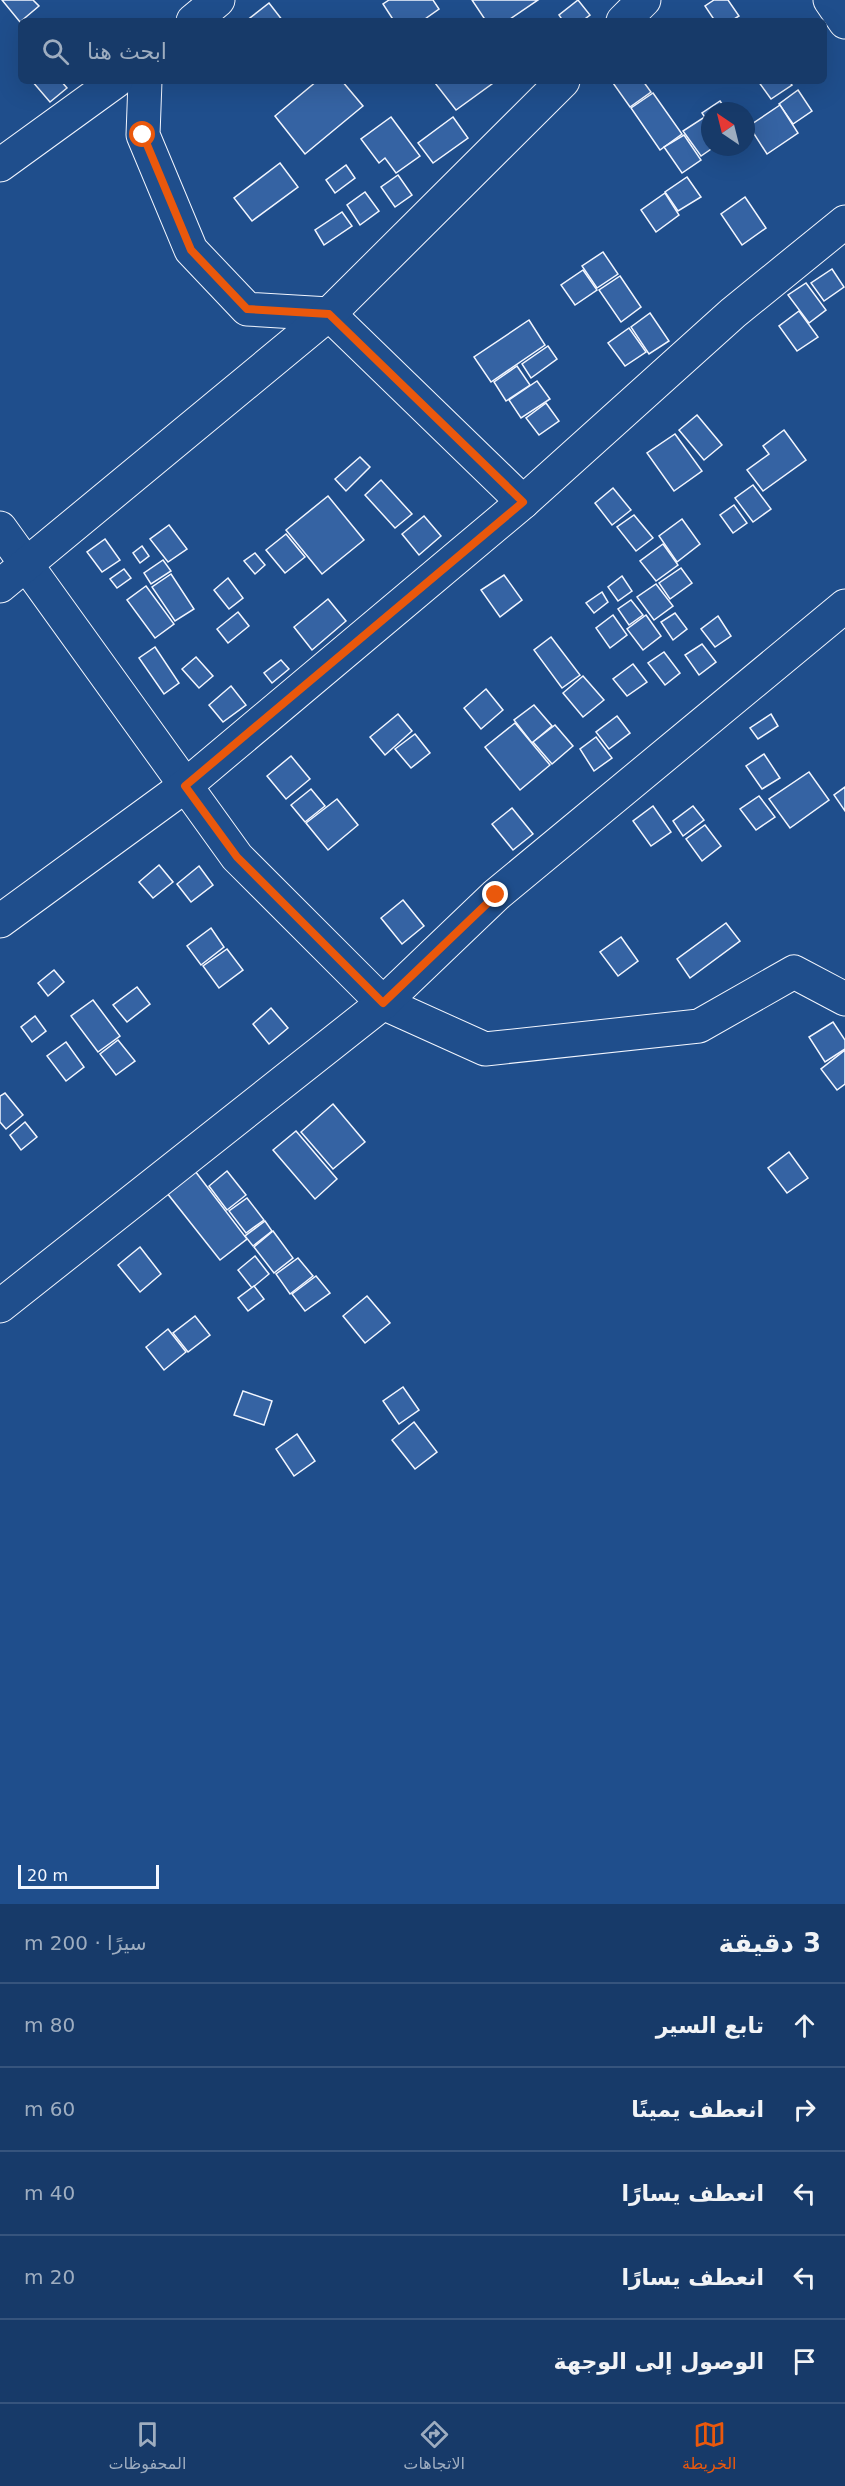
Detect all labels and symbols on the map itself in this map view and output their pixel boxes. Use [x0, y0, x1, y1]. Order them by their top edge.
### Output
north arrow [701, 102, 755, 156]
route start [129, 121, 155, 147]
route end [482, 881, 508, 907]
scale bar [18, 1862, 159, 1890]

